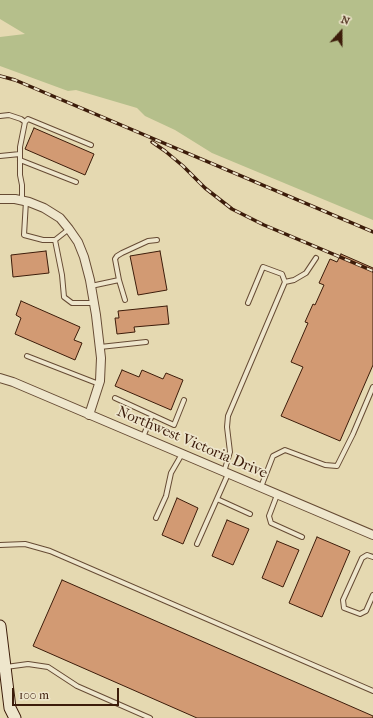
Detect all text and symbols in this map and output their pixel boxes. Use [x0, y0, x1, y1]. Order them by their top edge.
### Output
north arrow [321, 12, 361, 52]
text: N [339, 13, 352, 28]
street label: Northwest Victoria Drive [114, 403, 270, 483]
scale bar [14, 680, 121, 706]
text: 100 m [19, 688, 49, 702]

